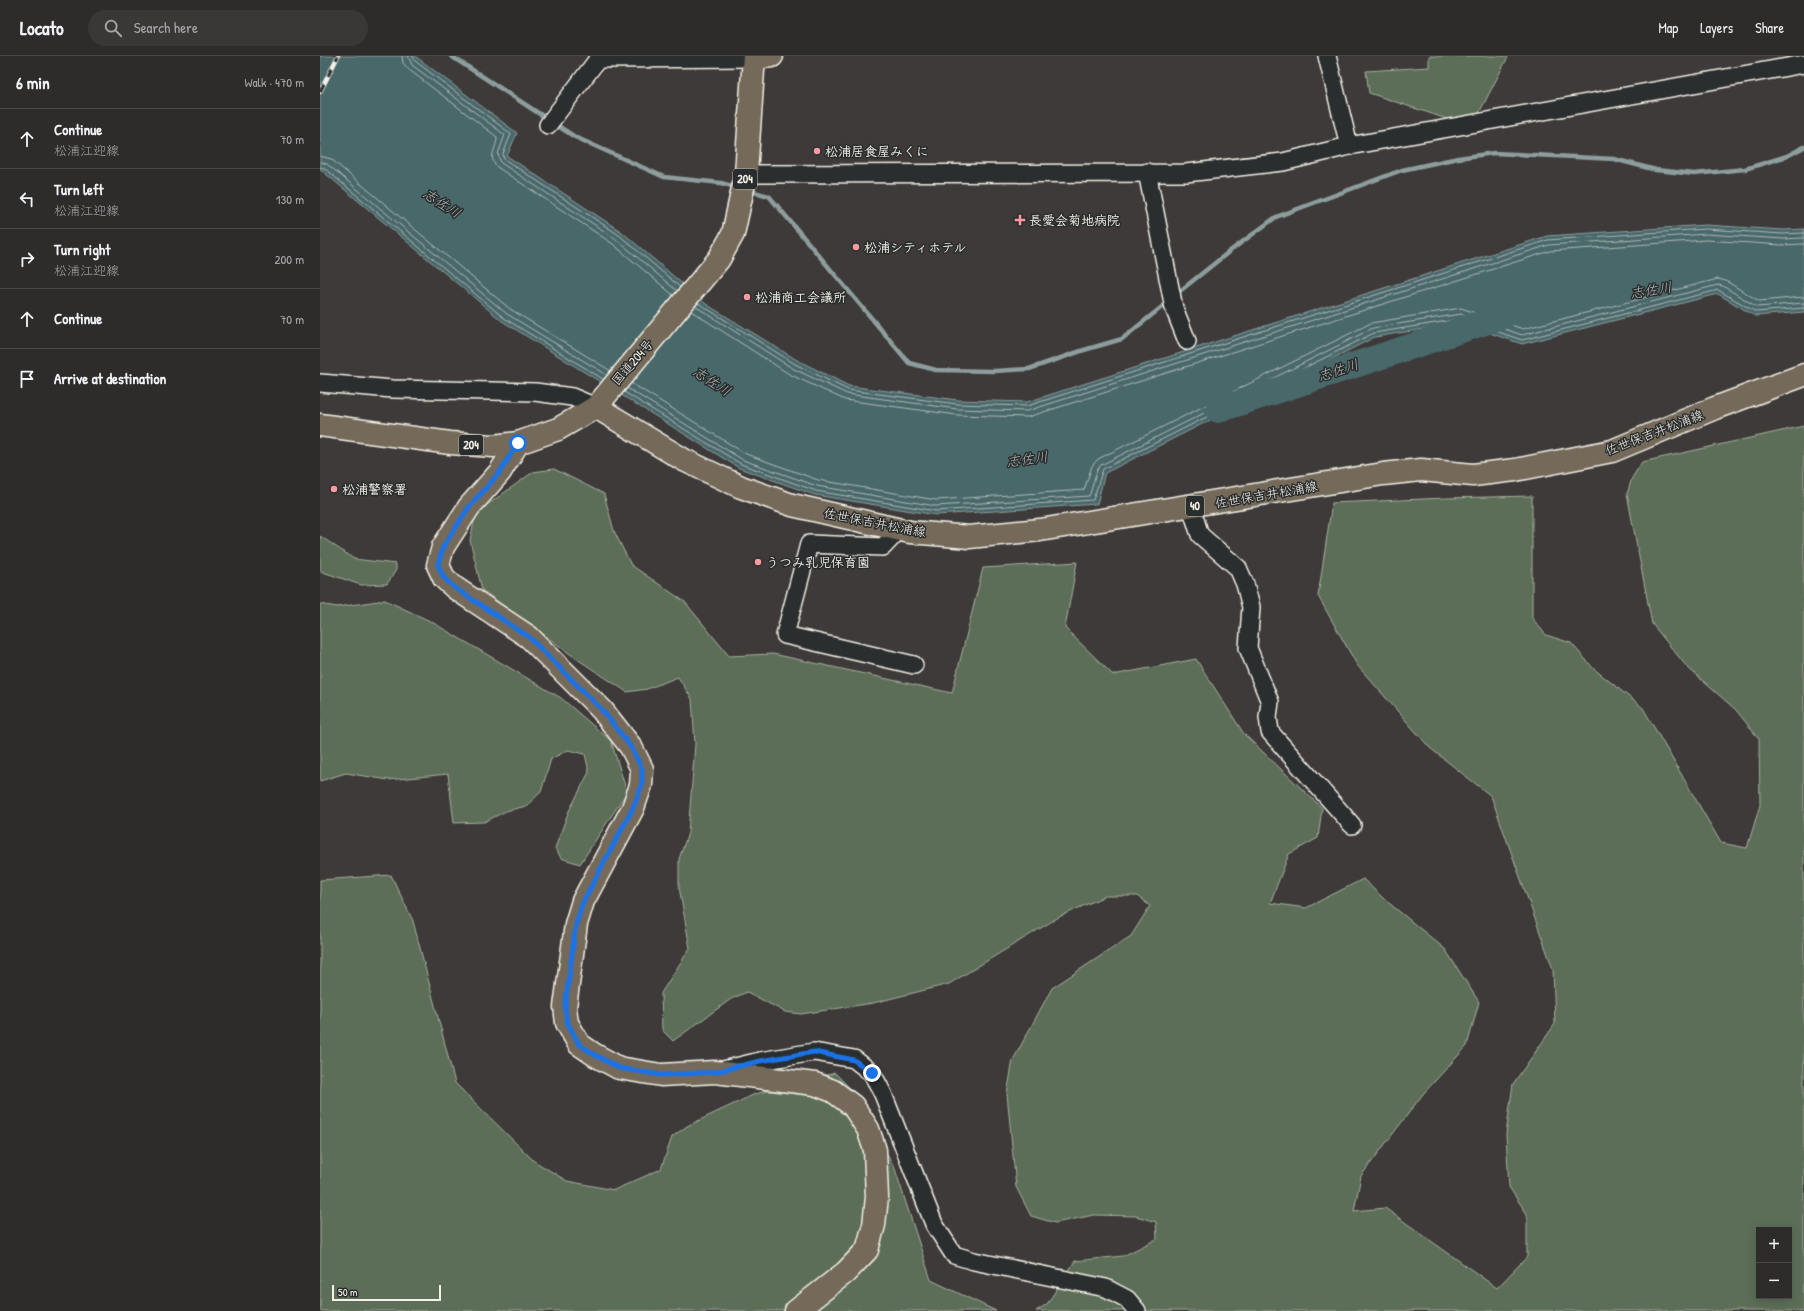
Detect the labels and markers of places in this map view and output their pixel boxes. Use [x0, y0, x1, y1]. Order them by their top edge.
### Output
place label: 松浦居食屋みくに [825, 142, 929, 160]
marker: 松浦居食屋みくに [812, 146, 822, 156]
place label: 長愛会菊地病院 [1029, 211, 1120, 229]
marker: 長愛会菊地病院 [1014, 214, 1026, 226]
place label: 松浦シティホテル [864, 238, 966, 256]
marker: 松浦シティホテル [851, 242, 861, 252]
place label: 松浦商工会議所 [755, 288, 846, 306]
marker: 松浦商工会議所 [742, 292, 752, 302]
place label: 松浦警察署 [342, 480, 407, 498]
marker: 松浦警察署 [329, 484, 339, 494]
place label: うつみ乳児保育園 [766, 553, 870, 571]
marker: うつみ乳児保育園 [753, 557, 763, 567]

